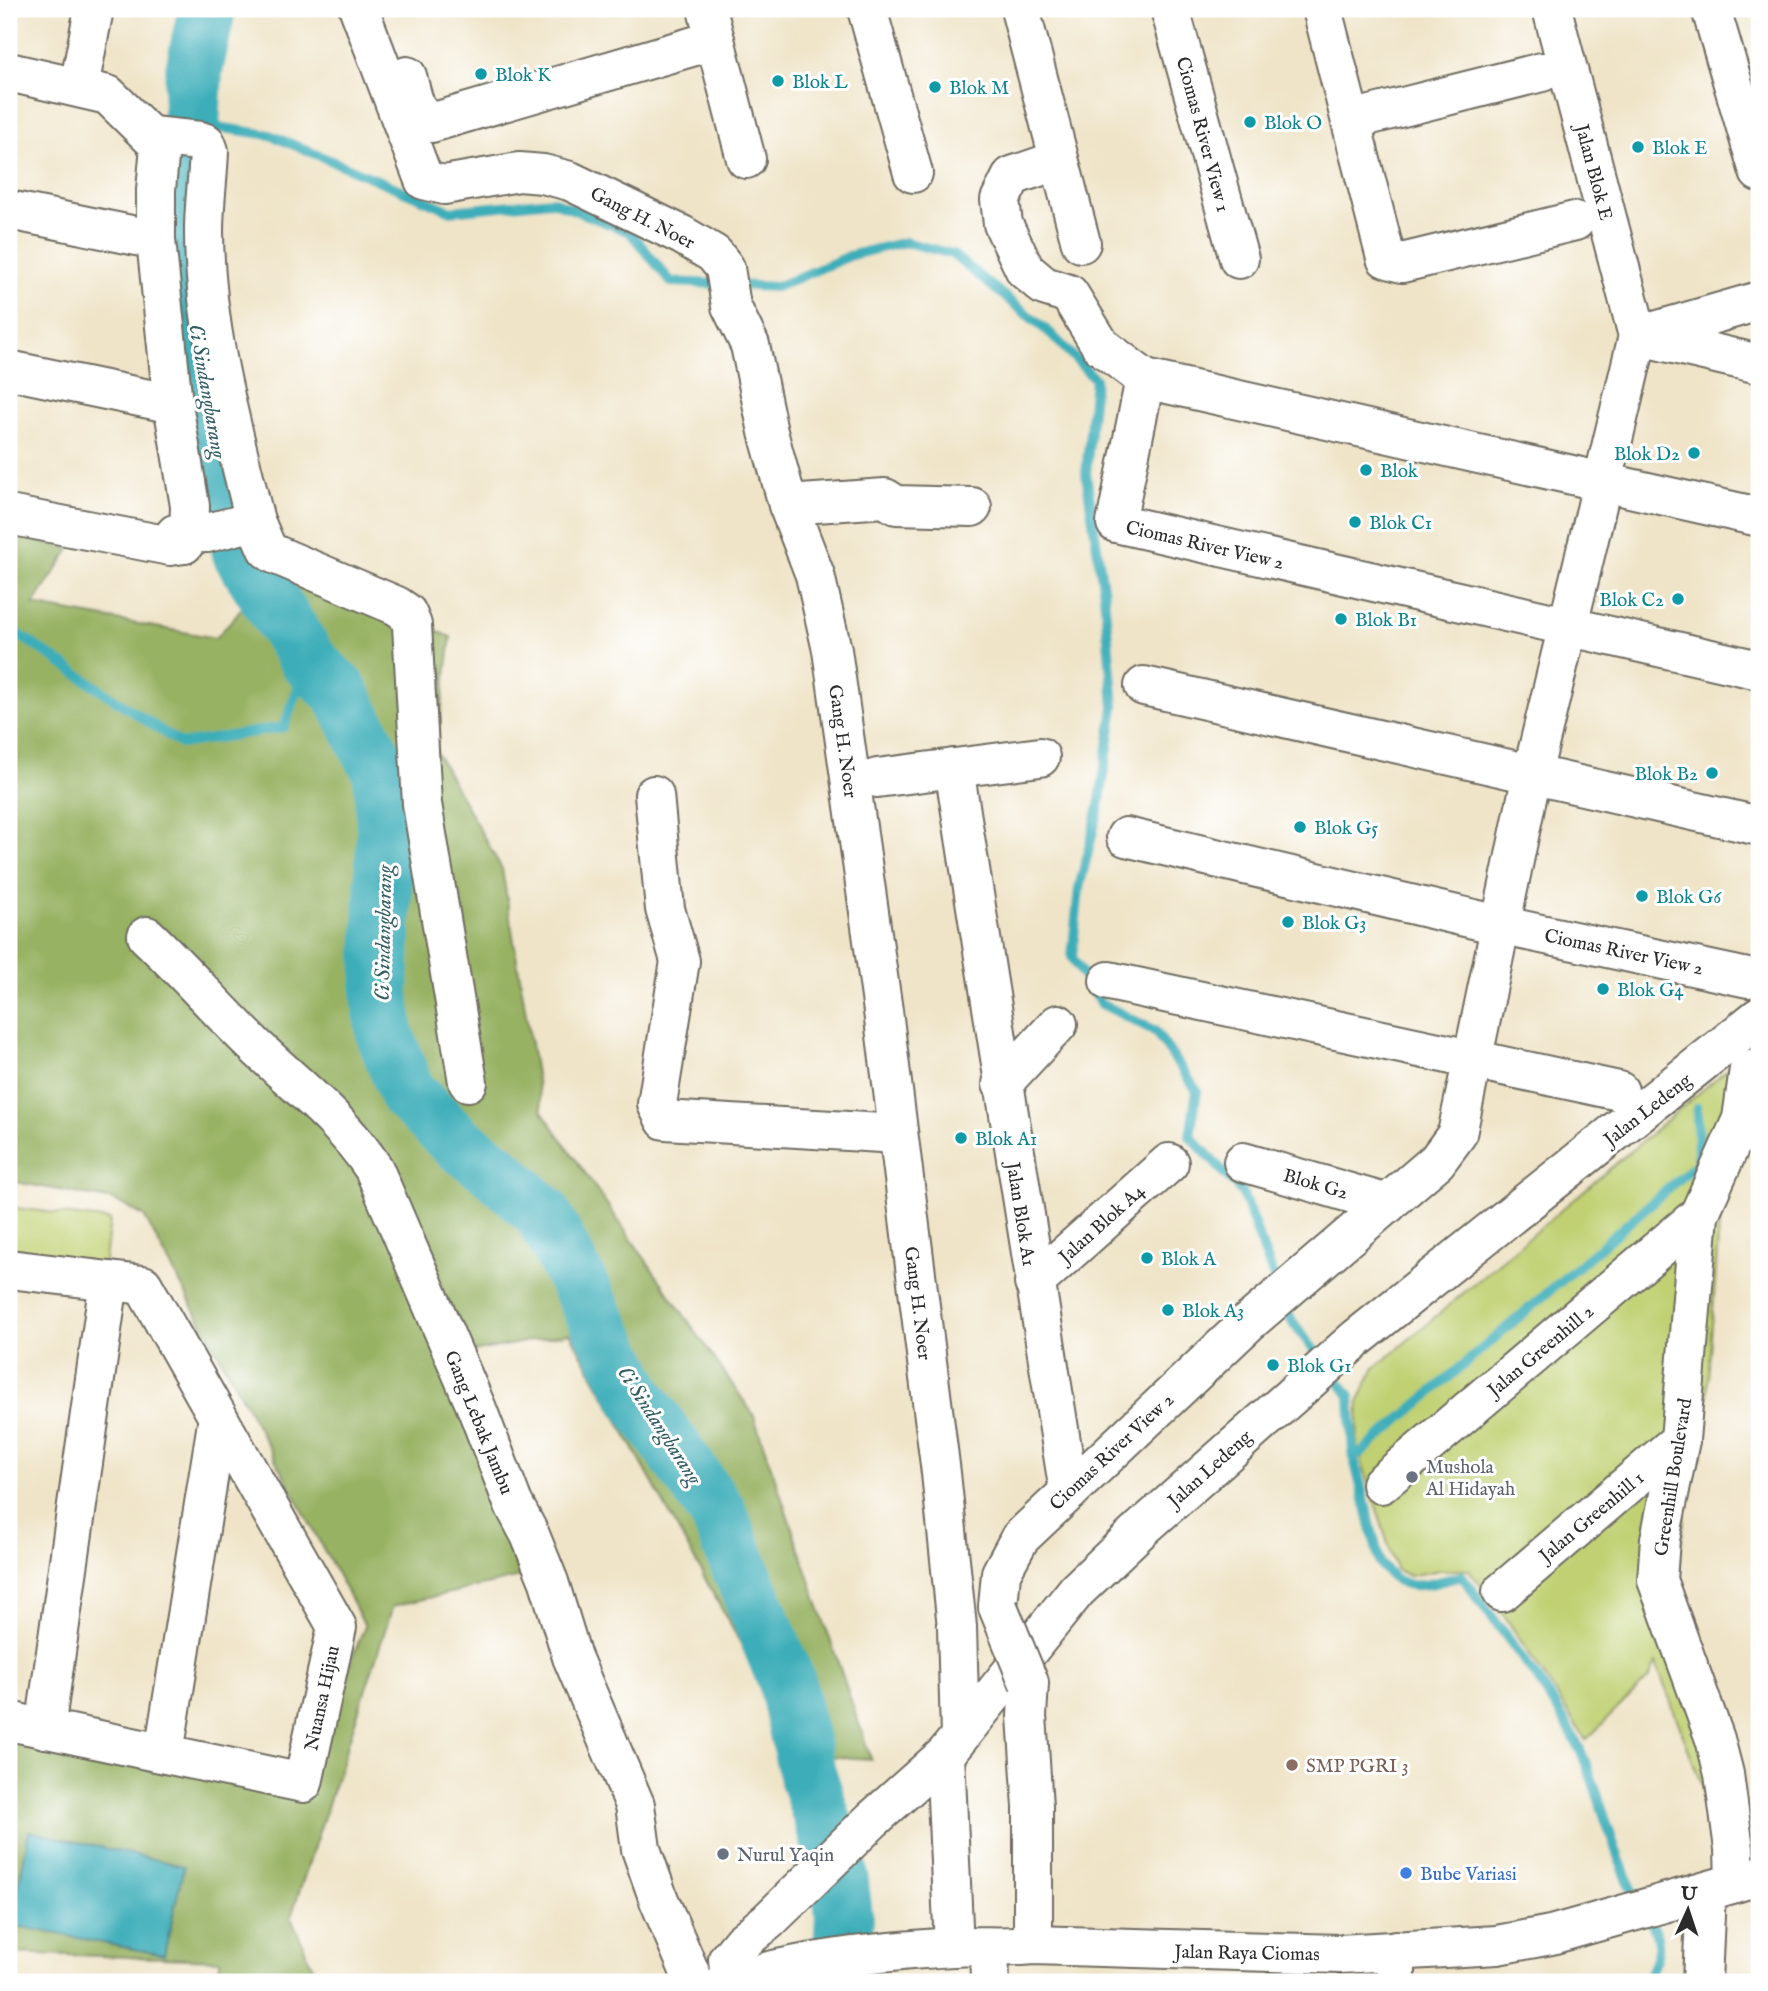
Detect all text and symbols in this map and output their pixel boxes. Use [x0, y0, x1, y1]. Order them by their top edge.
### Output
street label: Ciomas River View 1 [1170, 54, 1234, 215]
place label: Blok K [495, 64, 551, 88]
marker: Blok K [473, 66, 489, 82]
place label: Blok L [792, 71, 848, 95]
marker: Blok L [770, 73, 786, 89]
place label: Blok M [949, 77, 1009, 101]
marker: Blok M [927, 79, 943, 95]
place label: Blok O [1264, 112, 1322, 136]
marker: Blok O [1242, 114, 1258, 130]
street label: Jalan Blok E [1568, 120, 1617, 223]
place label: Blok E [1652, 137, 1707, 161]
marker: Blok E [1630, 139, 1646, 155]
street label: Gang H. Noer [586, 182, 698, 255]
water label: Ci Sindangbarang [181, 322, 232, 462]
place label: Blok D2 [1614, 443, 1680, 467]
marker: Blok D2 [1686, 445, 1702, 461]
place label: Blok [1380, 460, 1419, 484]
marker: Blok [1358, 462, 1374, 478]
place label: Blok C1 [1369, 512, 1432, 536]
marker: Blok C1 [1347, 514, 1363, 530]
street label: Ciomas River View 2 [1123, 516, 1286, 576]
place label: Blok C2 [1599, 589, 1664, 613]
marker: Blok C2 [1670, 591, 1686, 607]
place label: Blok B1 [1355, 609, 1417, 633]
marker: Blok B1 [1333, 611, 1349, 627]
street label: Gang H. Noer [822, 683, 862, 800]
place label: Blok B2 [1634, 763, 1698, 787]
marker: Blok B2 [1704, 765, 1720, 781]
place label: Blok G5 [1314, 817, 1378, 841]
marker: Blok G5 [1292, 819, 1308, 835]
water label: Ci Sindangbarang [370, 864, 399, 1001]
place label: Blok G6 [1656, 886, 1722, 910]
marker: Blok G6 [1634, 888, 1650, 904]
place label: Blok G3 [1302, 912, 1366, 936]
marker: Blok G3 [1280, 914, 1296, 930]
street label: Ciomas River View 2 [1542, 924, 1705, 982]
place label: Blok G4 [1617, 979, 1684, 1003]
marker: Blok G4 [1595, 981, 1611, 997]
street label: Jalan Ledeng [1598, 1068, 1697, 1154]
place label: Blok A1 [975, 1128, 1037, 1152]
marker: Blok A1 [953, 1130, 969, 1146]
street label: Jalan Blok A1 [1000, 1158, 1040, 1268]
street label: Blok G2 [1280, 1164, 1351, 1206]
street label: Jalan Blok A4 [1053, 1179, 1151, 1271]
street label: Gang H. Noer [898, 1245, 936, 1361]
place label: Blok A [1161, 1248, 1217, 1272]
marker: Blok A [1139, 1250, 1155, 1266]
place label: Blok A3 [1182, 1300, 1244, 1324]
street label: Jalan Greenhill 2 [1482, 1300, 1599, 1404]
marker: Blok A3 [1160, 1302, 1176, 1318]
street label: Gang Lebak Jambu [438, 1347, 518, 1498]
place label: Blok G1 [1287, 1355, 1351, 1379]
marker: Blok G1 [1265, 1357, 1281, 1373]
water label: Ci Sindangbarang [610, 1361, 708, 1491]
street label: Ciomas River View 2 [1045, 1389, 1180, 1516]
street label: Greenhill Boulevard [1650, 1396, 1698, 1558]
street label: Jalan Ledeng [1162, 1425, 1258, 1515]
place label: Mushola Al Hidayah [1425, 1456, 1515, 1502]
street label: Jalan Greenhill 1 [1533, 1467, 1650, 1570]
marker: Mushola Al Hidayah [1404, 1469, 1420, 1485]
street label: Nuansa Hijau [300, 1643, 346, 1753]
place label: SMP PGRI 3 [1306, 1755, 1409, 1779]
marker: SMP PGRI 3 [1284, 1757, 1300, 1773]
place label: Nurul Yaqin [737, 1844, 834, 1868]
marker: Nurul Yaqin [715, 1846, 731, 1862]
place label: Bube Variasi [1420, 1863, 1517, 1887]
marker: Bube Variasi [1398, 1865, 1414, 1881]
north arrow [1652, 1876, 1722, 1946]
text: U [1679, 1883, 1698, 1907]
street label: Jalan Raya Ciomas [1172, 1941, 1320, 1967]

